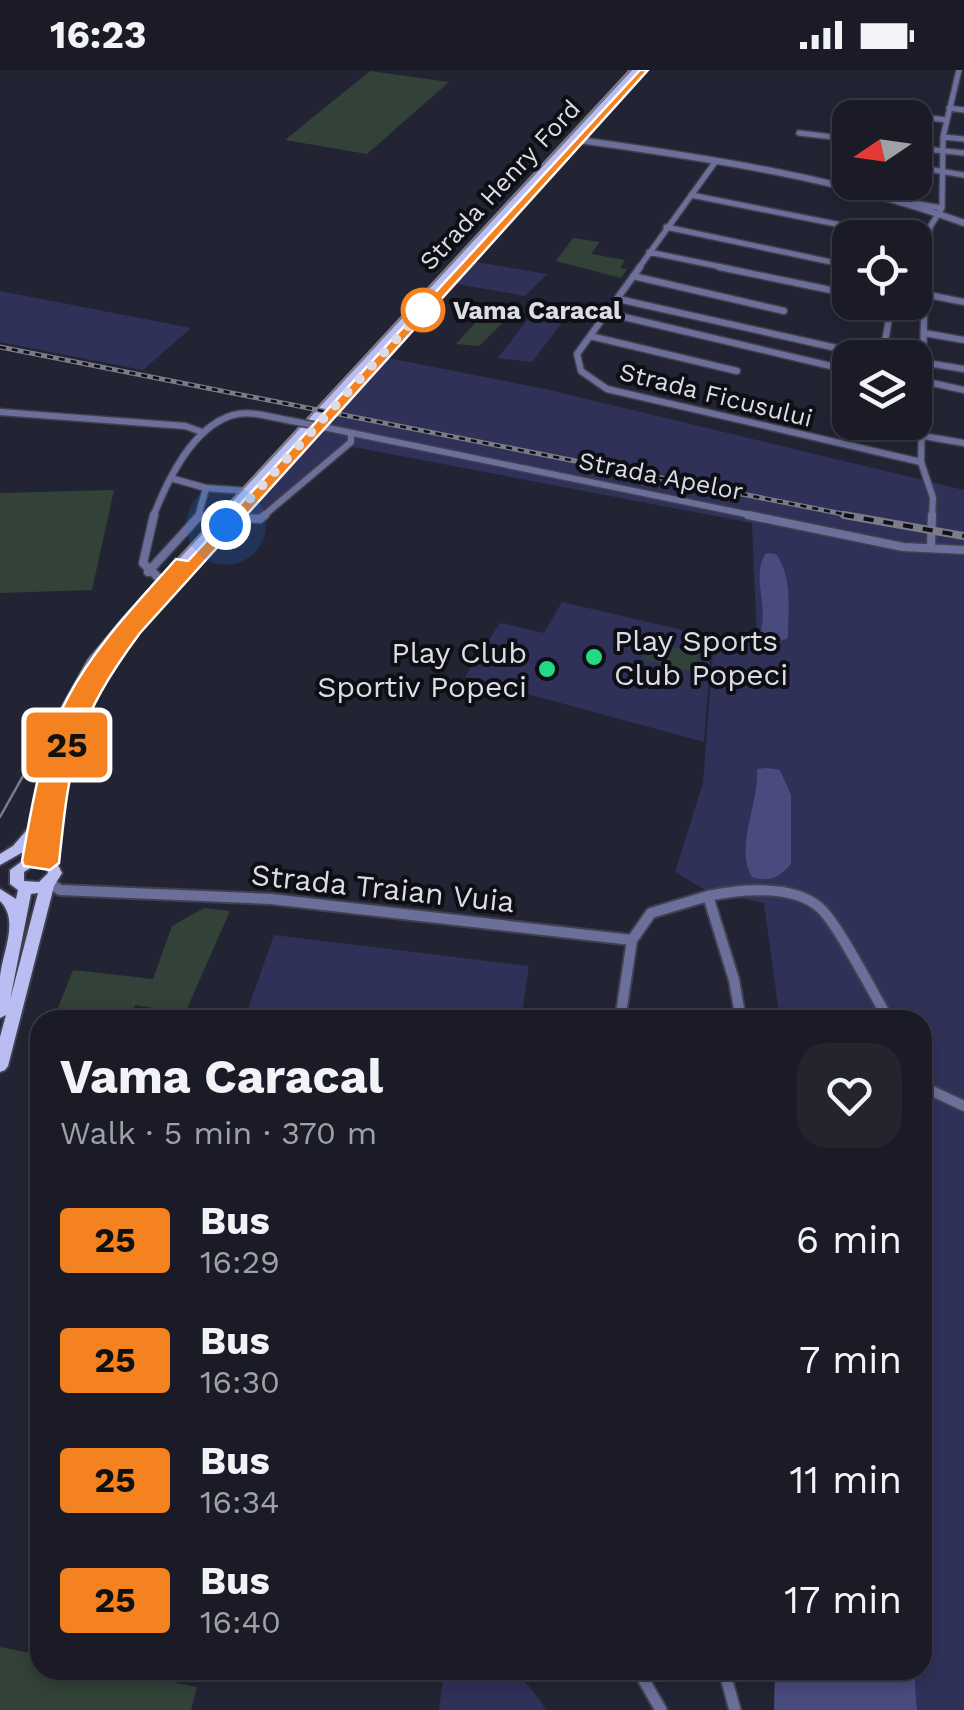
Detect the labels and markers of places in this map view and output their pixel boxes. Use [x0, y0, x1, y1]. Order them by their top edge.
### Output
marker: Vama Caracal [402, 289, 444, 331]
place label: Vama Caracal [453, 296, 622, 325]
place label: Play Sports Club Popeci [614, 623, 788, 692]
place label: Play Club Sportiv Popeci [317, 635, 527, 704]
marker: Play Sports Club Popeci [583, 646, 605, 668]
marker: Play Club Sportiv Popeci [536, 658, 558, 680]

